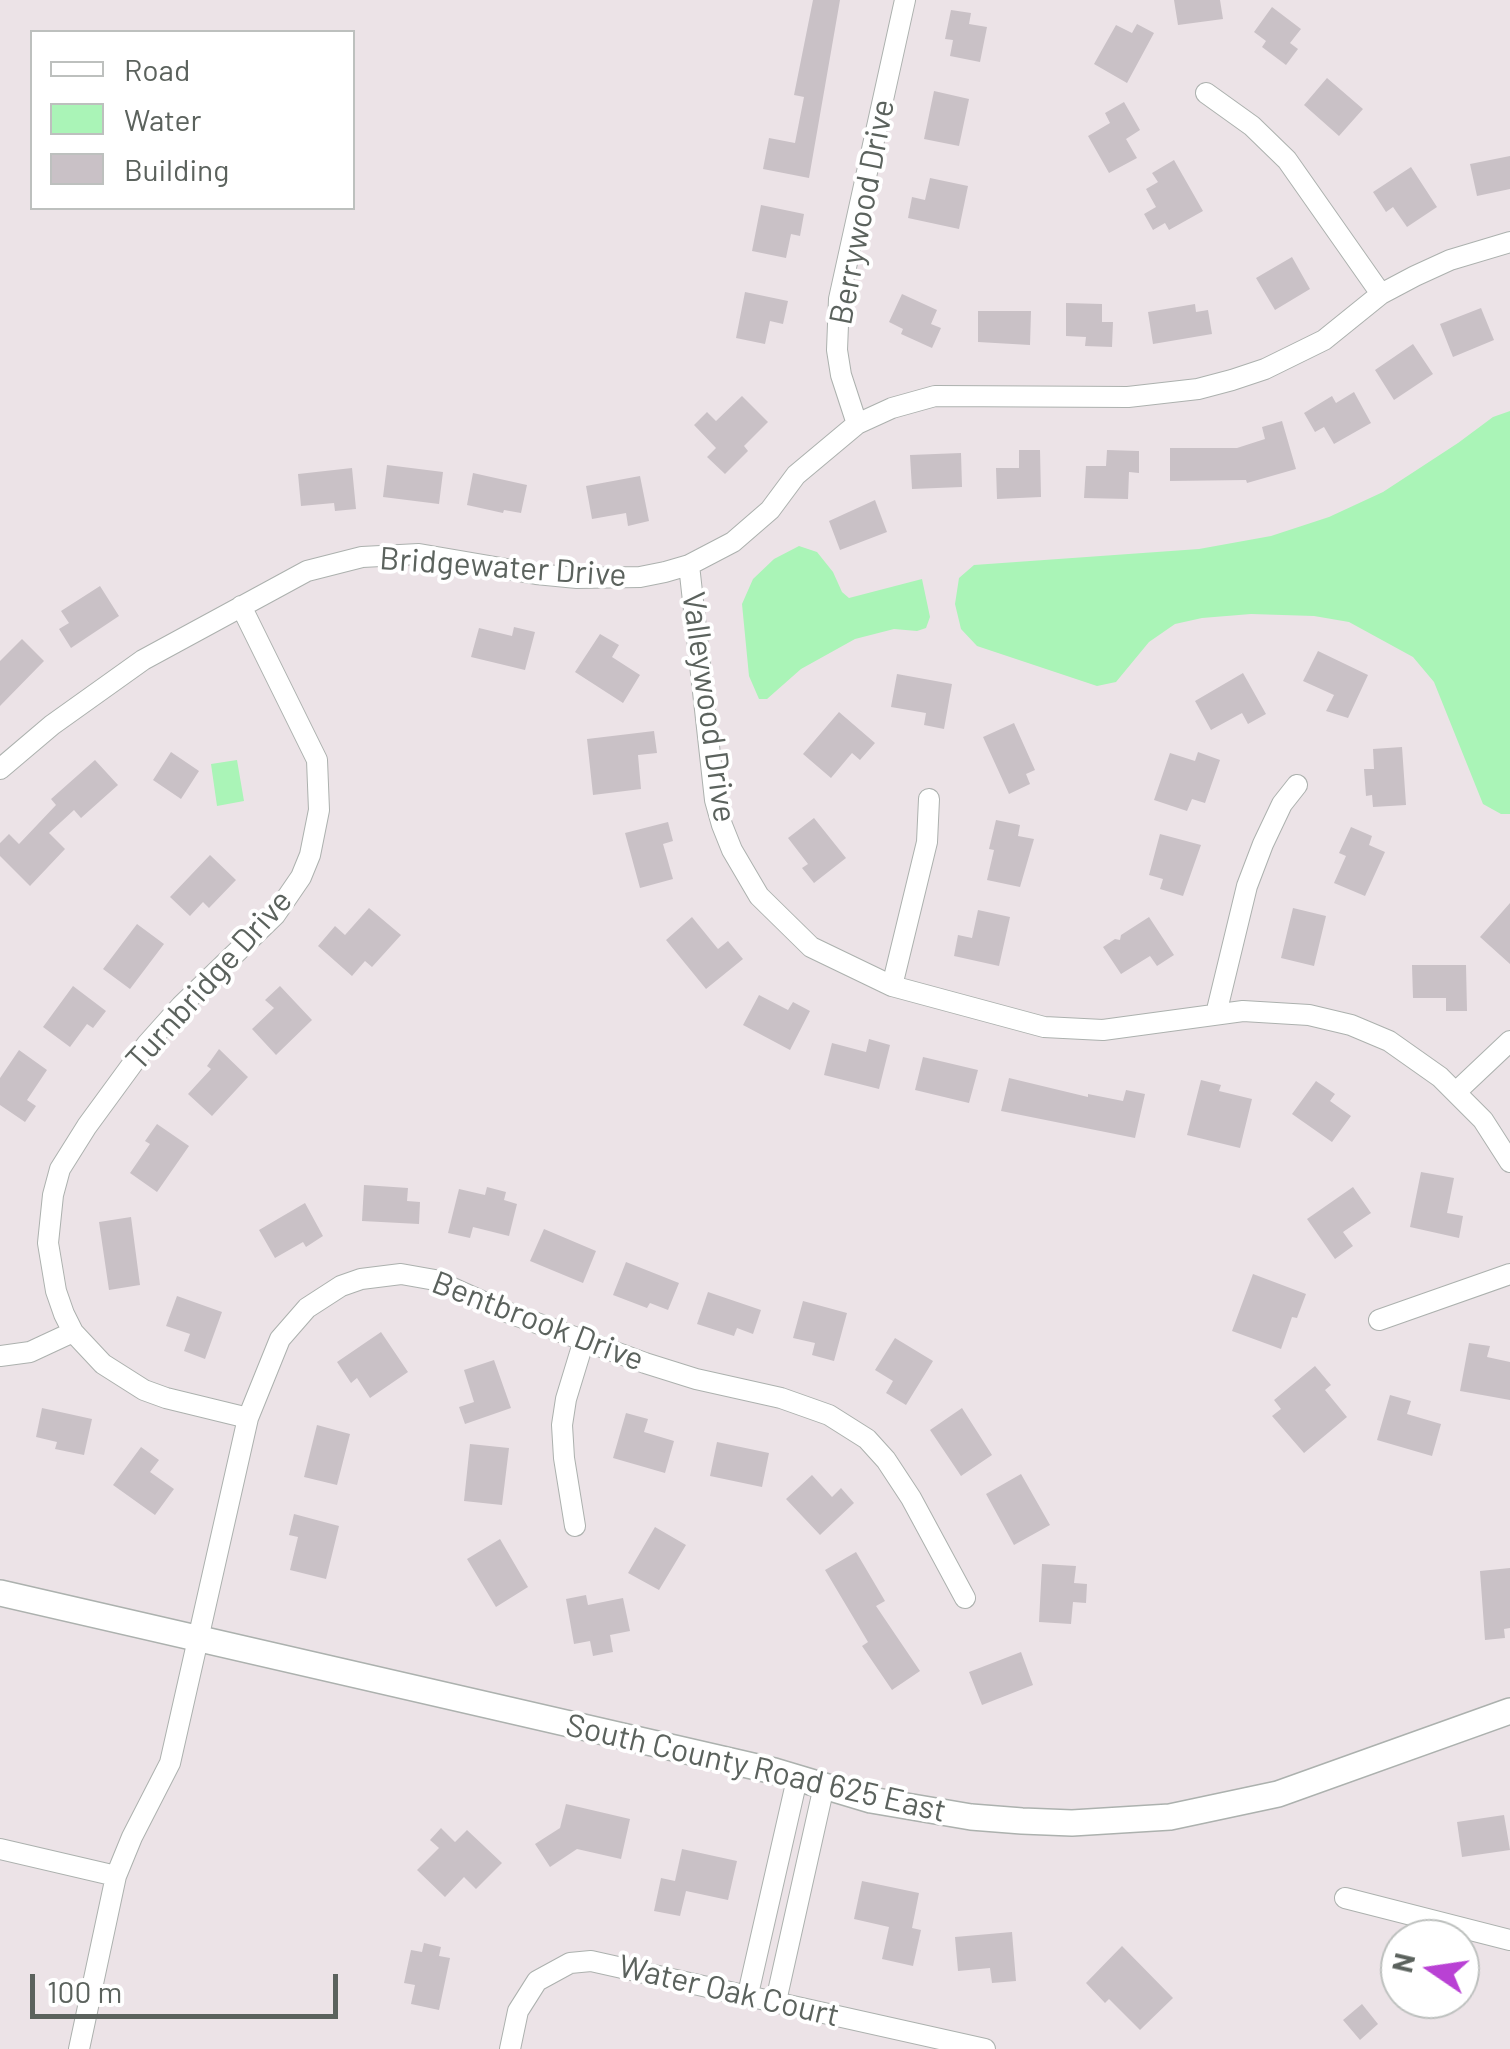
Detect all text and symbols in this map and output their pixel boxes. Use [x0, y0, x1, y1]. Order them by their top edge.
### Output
legend [30, 30, 355, 210]
text: Road [124, 51, 190, 87]
street label: Berrywood Drive [821, 96, 903, 328]
text: Water [124, 101, 202, 137]
text: Building [124, 151, 229, 187]
street label: Bridgewater Drive [378, 539, 628, 595]
street label: Valleywood Drive [674, 589, 744, 825]
street label: Turnbridge Drive [118, 882, 300, 1078]
street label: Bentbrook Drive [427, 1263, 649, 1379]
street label: South County Road 625 East [562, 1706, 950, 1830]
north arrow [1380, 1919, 1480, 2019]
street label: Water Oak Court [615, 1947, 843, 2035]
text: N [1384, 1950, 1421, 1976]
scale bar [35, 1954, 342, 2016]
text: 100 m [47, 1973, 122, 2009]

